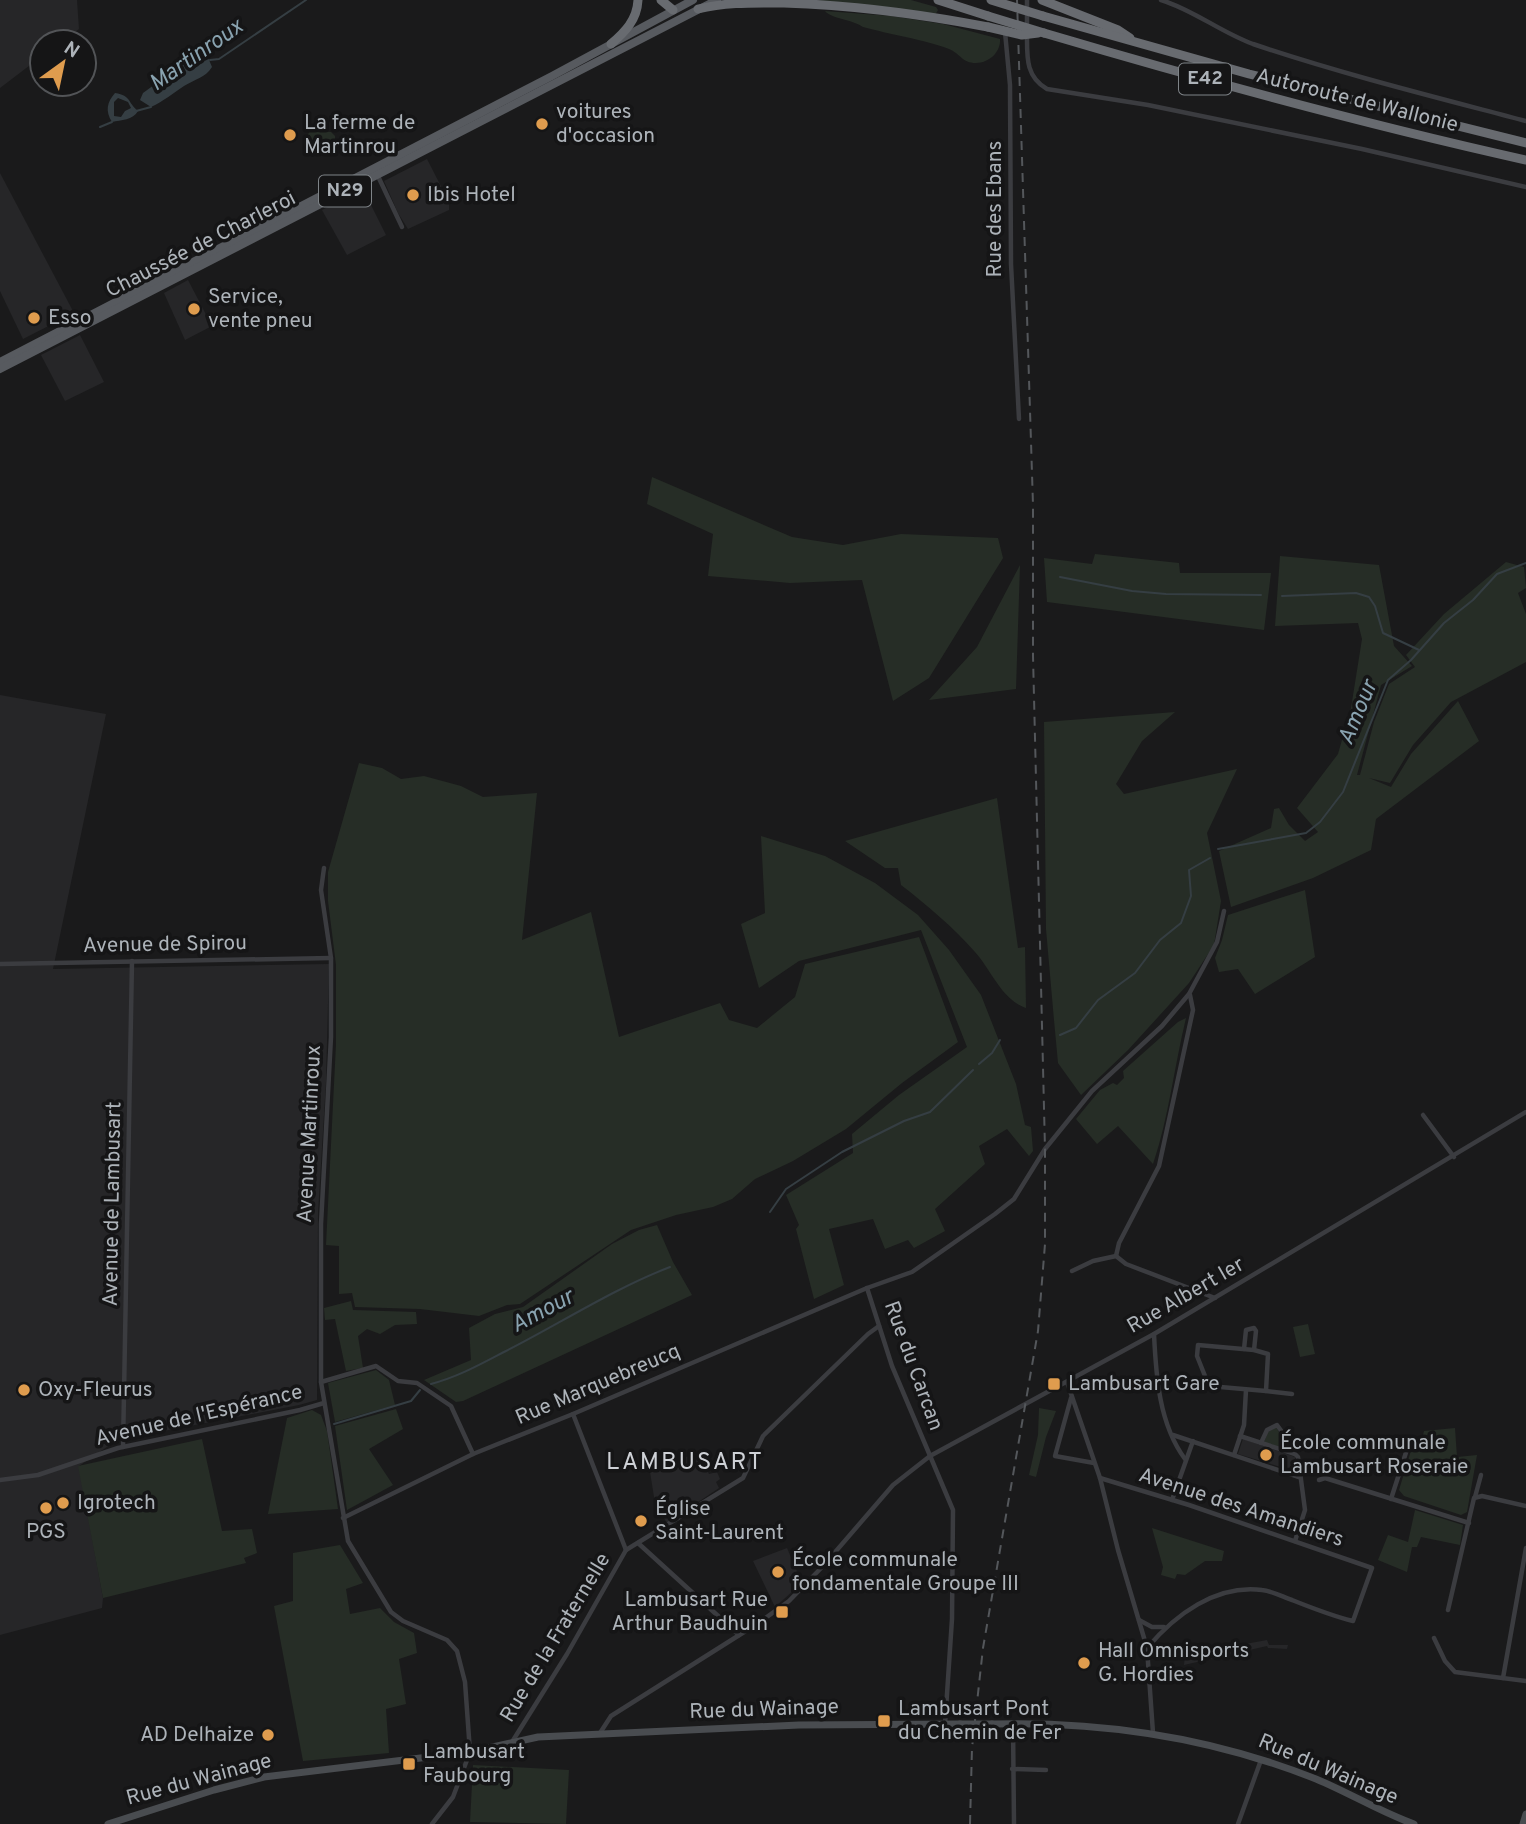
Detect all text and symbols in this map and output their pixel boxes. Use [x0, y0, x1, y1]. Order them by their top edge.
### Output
water label: Martinroux [144, 12, 251, 99]
north arrow [28, 28, 98, 98]
text: N [59, 37, 83, 64]
street label: Autoroute de Wallonie [1253, 63, 1461, 139]
road number: E42 [1179, 64, 1231, 94]
place label: voitures d'occasion [556, 99, 655, 150]
place label: La ferme de Martinrou [304, 110, 415, 161]
marker: voitures d'occasion [534, 116, 550, 132]
marker: La ferme de Martinrou [282, 127, 298, 143]
street label: Rue des Ebans [982, 141, 1009, 277]
road number: N29 [319, 176, 371, 206]
place label: Ibis Hotel [427, 182, 516, 209]
street label: Chaussée de Charleroi [101, 185, 301, 305]
marker: Ibis Hotel [405, 187, 421, 203]
place label: Service, vente pneu [208, 284, 313, 335]
marker: Service, vente pneu [186, 301, 202, 317]
place label: Esso [48, 305, 91, 332]
marker: Esso [26, 310, 42, 326]
water label: Amour [1332, 674, 1386, 750]
street label: Avenue de Spirou [83, 930, 247, 960]
street label: Avenue Martinroux [292, 1044, 328, 1224]
street label: Avenue de Lambusart [98, 1101, 128, 1307]
street label: Rue Albert Ier [1122, 1252, 1250, 1340]
water label: Amour [506, 1282, 582, 1341]
street label: Rue du Carcan [877, 1297, 949, 1435]
street label: Rue Marquebreucq [511, 1338, 685, 1432]
place label: Lambusart Gare [1068, 1371, 1220, 1398]
marker: Lambusart Gare [1046, 1376, 1062, 1392]
place label: Oxy-Fleurus [38, 1377, 153, 1404]
street label: Avenue de l'Espérance [93, 1379, 305, 1453]
marker: Oxy-Fleurus [16, 1382, 32, 1398]
place label: École communale Lambusart Roseraie [1280, 1429, 1468, 1481]
marker: École communale Lambusart Roseraie [1258, 1447, 1274, 1463]
district label: LAMBUSART [606, 1448, 764, 1478]
street label: Avenue des Amandiers [1135, 1462, 1347, 1554]
place label: Igrotech [77, 1490, 156, 1517]
marker: Igrotech [55, 1495, 71, 1511]
place label: Église Saint-Laurent [655, 1495, 784, 1547]
marker: PGS [38, 1500, 54, 1516]
marker: Église Saint-Laurent [633, 1513, 649, 1529]
place label: PGS [26, 1519, 66, 1546]
place label: École communale fondamentale Groupe III [792, 1546, 1019, 1598]
street label: Rue de la Fraternelle [495, 1548, 617, 1728]
marker: École communale fondamentale Groupe III [770, 1564, 786, 1580]
place label: Lambusart Rue Arthur Baudhuin [612, 1587, 768, 1638]
marker: Lambusart Rue Arthur Baudhuin [774, 1604, 790, 1620]
place label: Hall Omnisports G. Hordies [1098, 1638, 1249, 1689]
marker: Hall Omnisports G. Hordies [1076, 1655, 1092, 1671]
street label: Rue du Wainage [689, 1694, 839, 1726]
place label: Lambusart Pont du Chemin de Fer [898, 1696, 1062, 1747]
marker: Lambusart Pont du Chemin de Fer [876, 1713, 892, 1729]
place label: AD Delhaize [140, 1722, 254, 1749]
marker: AD Delhaize [260, 1727, 276, 1743]
street label: Rue du Wainage [1254, 1728, 1402, 1812]
place label: Lambusart Faubourg [423, 1739, 525, 1790]
street label: Rue du Wainage [123, 1748, 275, 1812]
marker: Lambusart Faubourg [401, 1756, 417, 1772]

